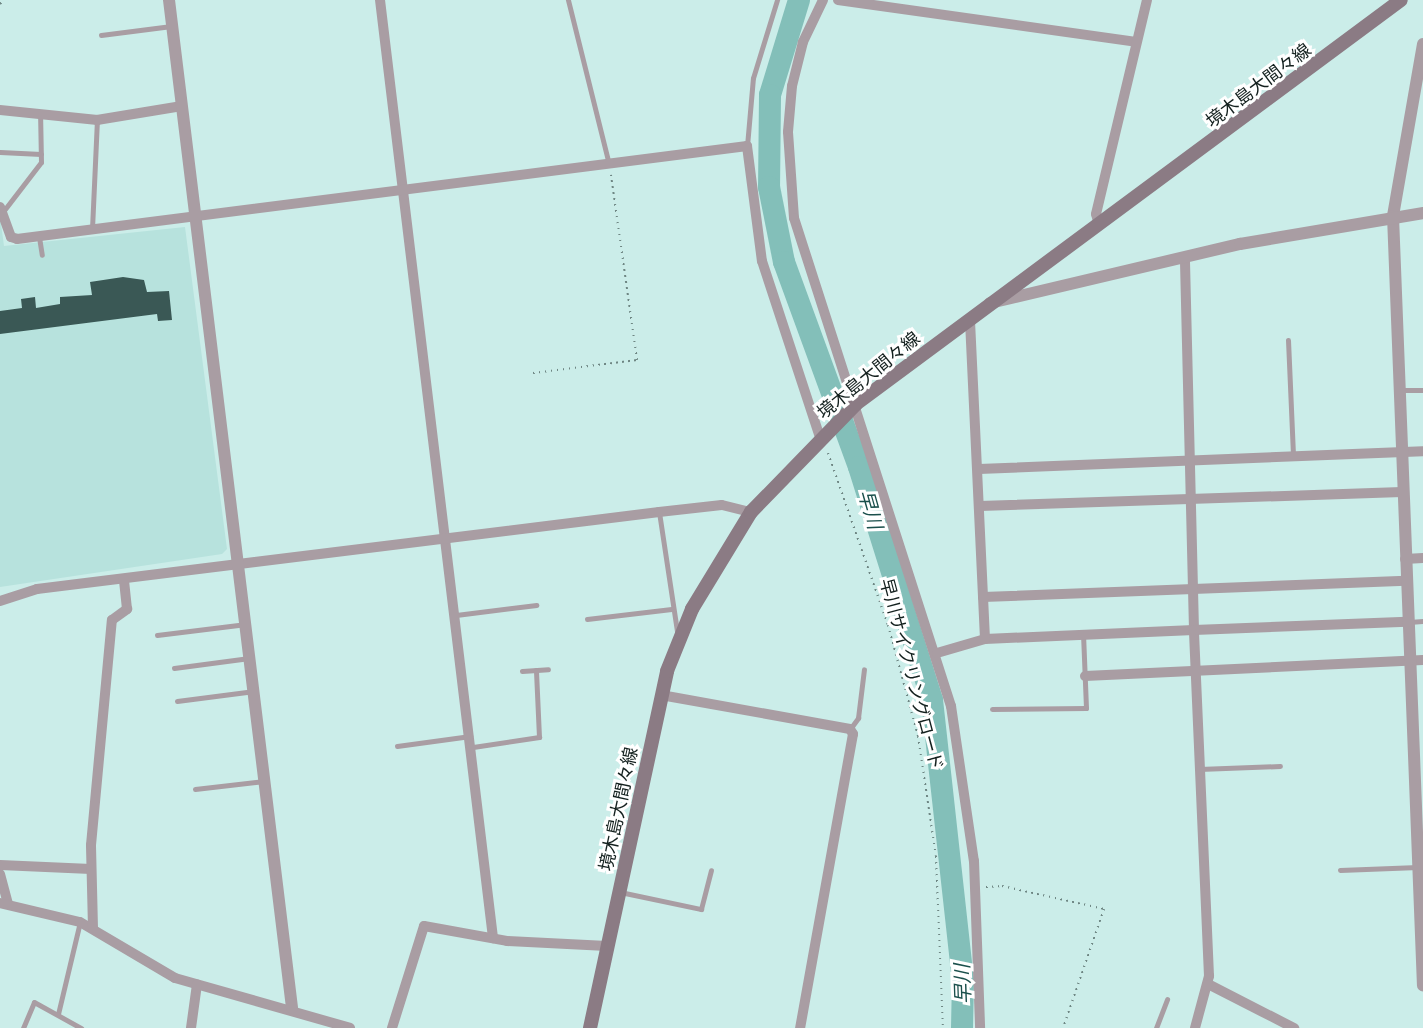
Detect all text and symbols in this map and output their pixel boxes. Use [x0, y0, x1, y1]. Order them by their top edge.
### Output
street label: 境木島大間々線 [1201, 38, 1315, 132]
street label: 境木島大間々線 [812, 327, 924, 423]
water label: 早川 [855, 486, 889, 532]
street label: 早川サイクリングロード [876, 576, 948, 772]
street label: 境木島大間々線 [594, 745, 642, 873]
water label: 早川 [948, 964, 974, 1004]

